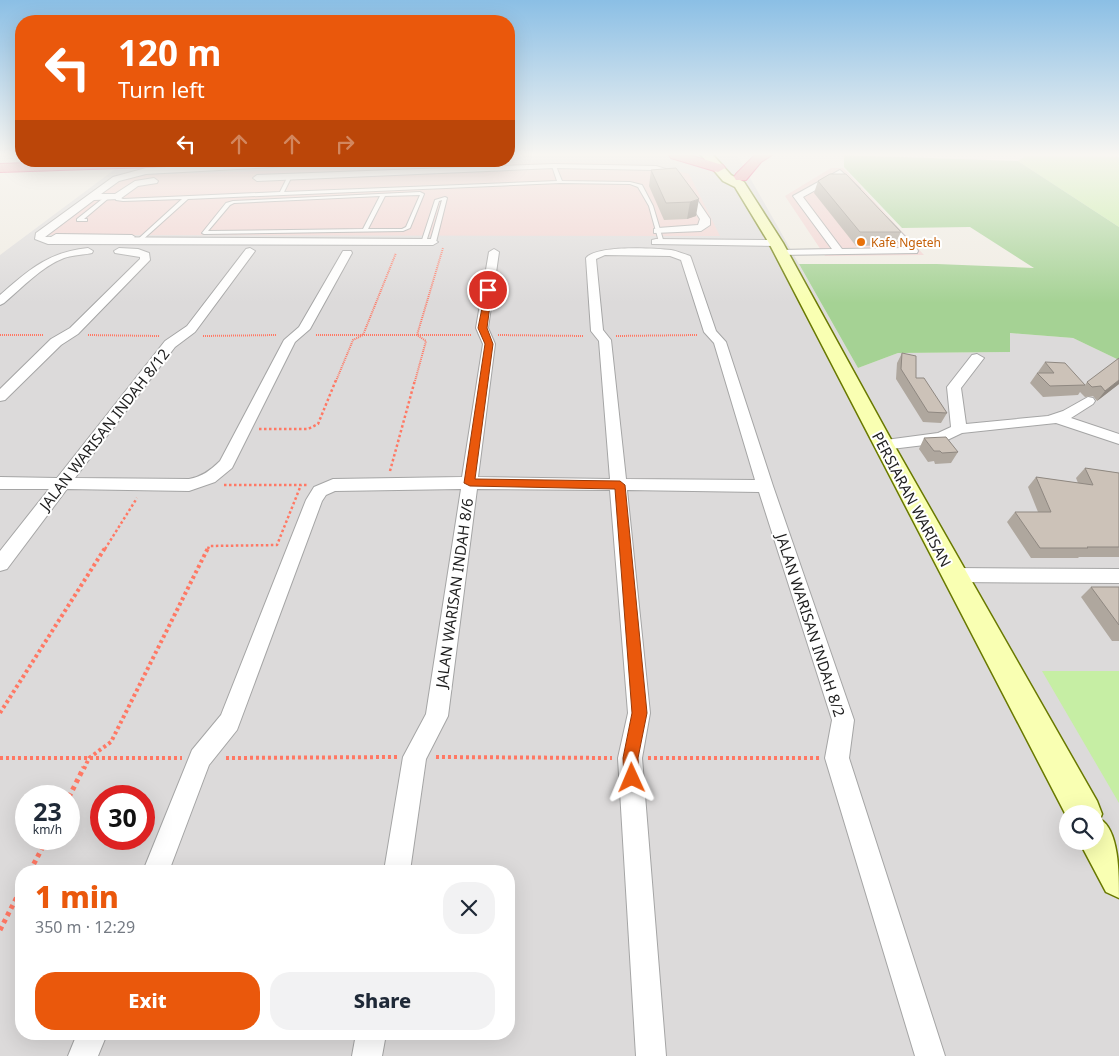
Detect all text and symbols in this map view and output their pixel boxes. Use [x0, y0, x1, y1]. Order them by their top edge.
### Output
text: 120 m [118, 29, 221, 76]
icon: left [35, 35, 100, 100]
text: Turn left [118, 74, 205, 104]
icon: left [172, 130, 200, 158]
icon: ahead [225, 130, 253, 158]
icon: ahead [278, 130, 306, 158]
icon: right [331, 130, 359, 158]
place label: Kafe Ngeteh [871, 234, 941, 251]
marker: Kafe Ngeteh [855, 236, 867, 248]
pin [467, 269, 509, 311]
icon: arrive [474, 276, 502, 304]
street label: JALAN WARISAN INDAH 8/12 [33, 344, 173, 516]
street label: PERSIARAN WARISAN [868, 428, 956, 570]
street label: JALAN WARISAN INDAH 8/6 [431, 497, 477, 691]
street label: JALAN WARISAN INDAH 8/2 [771, 529, 850, 719]
position arrow [605, 751, 657, 803]
speed limit sign: 30 [90, 785, 155, 850]
text: 23 [33, 794, 62, 828]
map controls [1059, 805, 1104, 850]
button: search [1059, 805, 1104, 850]
text: km/h [33, 821, 62, 838]
text: 1 min [35, 876, 119, 917]
button: close [443, 882, 495, 934]
text: 350 m · 12:29 [35, 916, 135, 938]
button: Exit [35, 972, 260, 1030]
button: Share [270, 972, 495, 1030]

